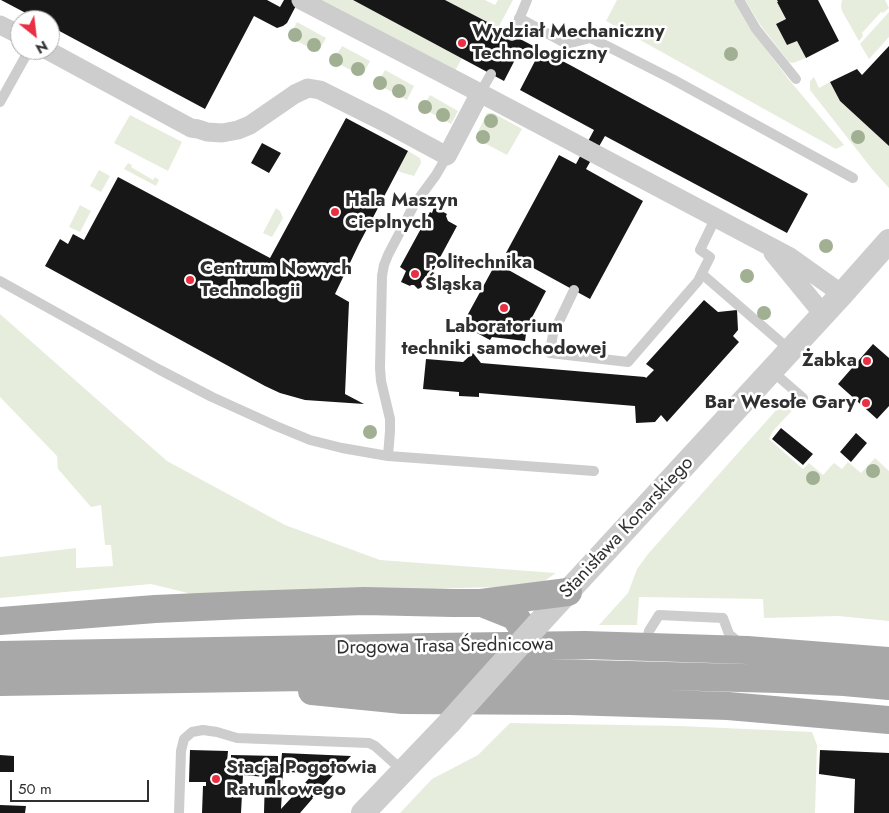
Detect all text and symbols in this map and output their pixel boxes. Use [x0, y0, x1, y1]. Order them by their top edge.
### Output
north arrow [10, 10, 60, 60]
place label: Wydział Mechaniczny Technologiczny [472, 21, 665, 65]
text: N [32, 36, 52, 59]
marker: Wydział Mechaniczny Technologiczny [456, 37, 468, 49]
place label: Hala Maszyn Cieplnych [345, 190, 458, 234]
marker: Hala Maszyn Cieplnych [329, 206, 341, 218]
place label: Politechnika Śląska [425, 252, 532, 296]
place label: Centrum Nowych Technologii [200, 258, 352, 302]
marker: Politechnika Śląska [409, 268, 421, 280]
marker: Centrum Nowych Technologii [184, 274, 196, 286]
marker: Laboratorium techniki samochodowej [498, 302, 510, 314]
place label: Laboratorium techniki samochodowej [401, 316, 607, 360]
place label: Żabka [802, 350, 857, 372]
marker: Żabka [861, 355, 873, 367]
place label: Bar Wesołe Gary [704, 392, 856, 414]
marker: Bar Wesołe Gary [860, 397, 872, 409]
street label: Stanisława Konarskiego [555, 452, 699, 604]
street label: Drogowa Trasa Średnicowa [336, 634, 554, 660]
place label: Stacja Pogotowia Ratunkowego [226, 757, 377, 801]
scale bar [12, 770, 151, 802]
marker: Stacja Pogotowia Ratunkowego [210, 773, 222, 785]
text: 50 m [18, 778, 52, 800]

